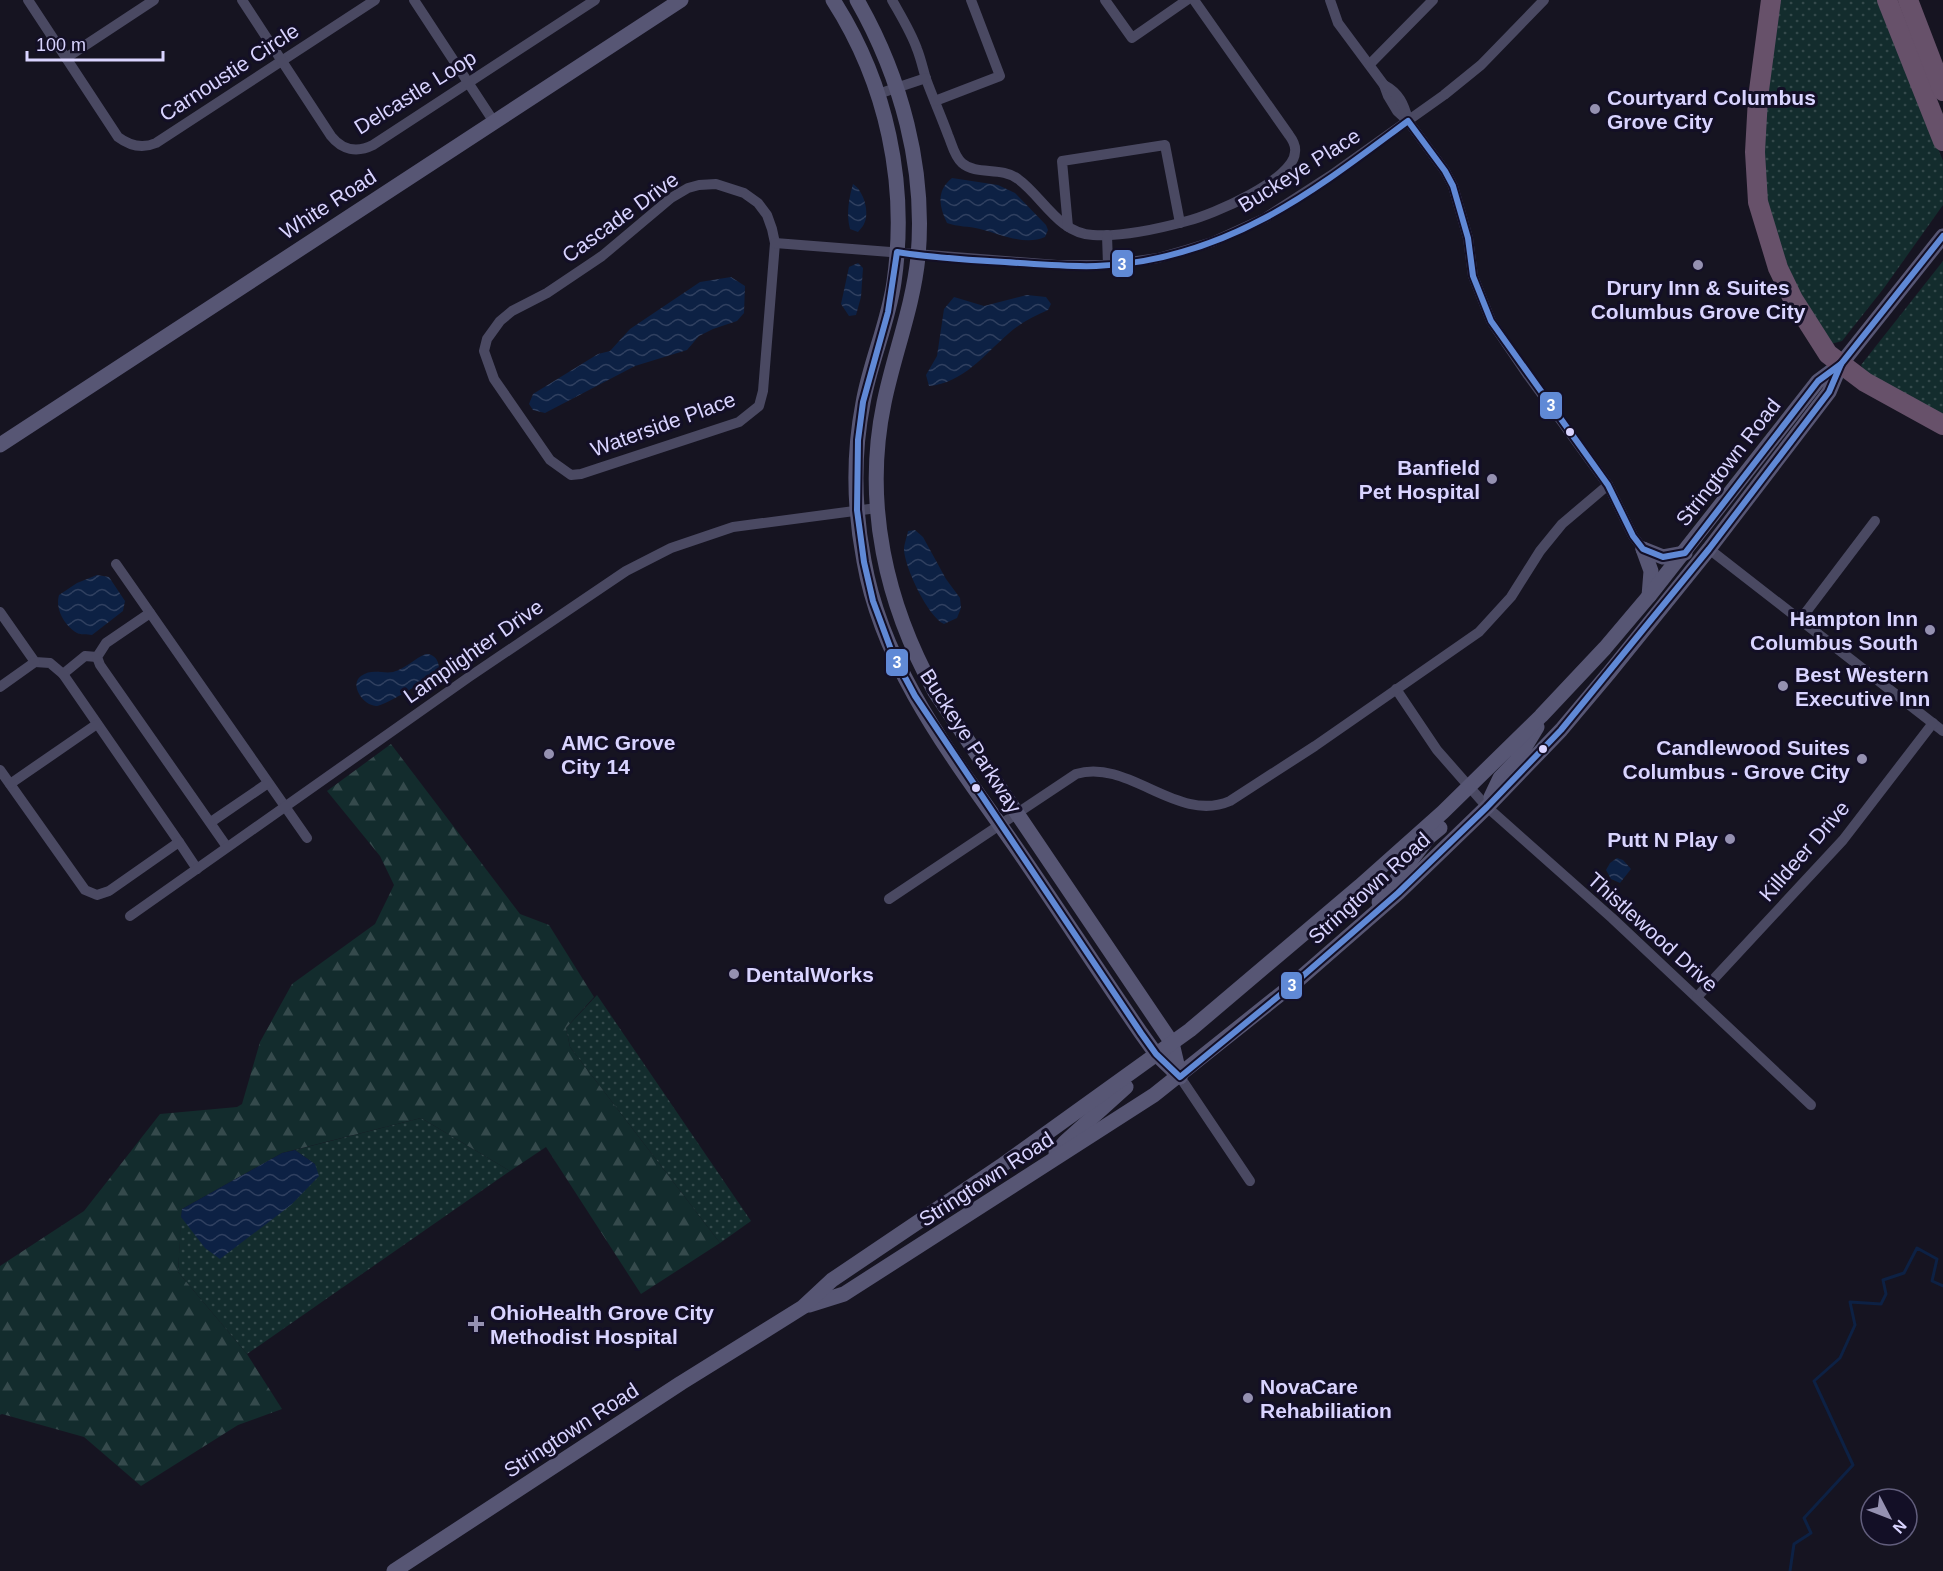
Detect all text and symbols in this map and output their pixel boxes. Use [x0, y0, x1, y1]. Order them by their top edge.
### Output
street label: Carnoustie Circle [155, 18, 303, 126]
scale bar [27, 24, 164, 62]
text: 100 m [36, 35, 86, 55]
street label: Delcastle Loop [350, 45, 480, 139]
place label: Courtyard Columbus Grove City [1607, 86, 1816, 133]
marker: Courtyard Columbus Grove City [1588, 102, 1602, 116]
street label: Buckeye Place [1234, 123, 1364, 217]
street label: White Road [276, 164, 380, 244]
street label: Cascade Drive [558, 167, 682, 267]
line badge: 3 [1111, 249, 1134, 278]
text: 3 [1118, 256, 1127, 273]
marker: Drury Inn & Suites Columbus Grove City [1691, 258, 1705, 272]
place label: Drury Inn & Suites Columbus Grove City [1591, 276, 1806, 323]
street label: Waterside Place [588, 387, 738, 461]
line badge: 3 [1539, 391, 1563, 420]
street label: Stringtown Road [1671, 394, 1785, 530]
text: 3 [1547, 397, 1556, 414]
unlabelled marker [1564, 426, 1576, 438]
place label: Banfield Pet Hospital [1359, 456, 1480, 503]
marker: Banfield Pet Hospital [1485, 472, 1499, 486]
street label: Lamplighter Drive [399, 594, 547, 708]
place label: Hampton Inn Columbus South [1750, 607, 1918, 654]
marker: Hampton Inn Columbus South [1923, 623, 1937, 637]
line badge: 3 [885, 648, 909, 677]
text: 3 [893, 654, 902, 671]
place label: Best Western Executive Inn [1795, 663, 1930, 710]
street label: Buckeye Parkway [916, 665, 1026, 818]
marker: Best Western Executive Inn [1776, 679, 1790, 693]
place label: AMC Grove City 14 [561, 731, 675, 778]
place label: Candlewood Suites Columbus - Grove City [1622, 736, 1850, 783]
unlabelled marker [1537, 743, 1549, 755]
marker: AMC Grove City 14 [542, 747, 556, 761]
marker: Candlewood Suites Columbus - Grove City [1855, 752, 1869, 766]
unlabelled marker [970, 782, 982, 794]
street label: Killdeer Drive [1754, 796, 1854, 906]
street label: Stringtown Road [1304, 828, 1434, 948]
place label: Putt N Play [1607, 828, 1718, 851]
marker: Putt N Play [1723, 832, 1737, 846]
street label: Thistlewood Drive [1583, 868, 1723, 996]
place label: DentalWorks [746, 963, 874, 986]
marker: DentalWorks [727, 967, 741, 981]
line badge: 3 [1280, 971, 1303, 1000]
text: 3 [1288, 977, 1297, 994]
street label: Stringtown Road [915, 1127, 1057, 1231]
place label: OhioHealth Grove City Methodist Hospital [490, 1301, 714, 1348]
marker: OhioHealth Grove City Methodist Hospital [467, 1315, 485, 1333]
place label: NovaCare Rehabiliation [1260, 1375, 1392, 1422]
street label: Stringtown Road [500, 1378, 642, 1482]
marker: NovaCare Rehabiliation [1241, 1391, 1255, 1405]
north arrow [1859, 1487, 1919, 1547]
text: N [1890, 1517, 1910, 1537]

